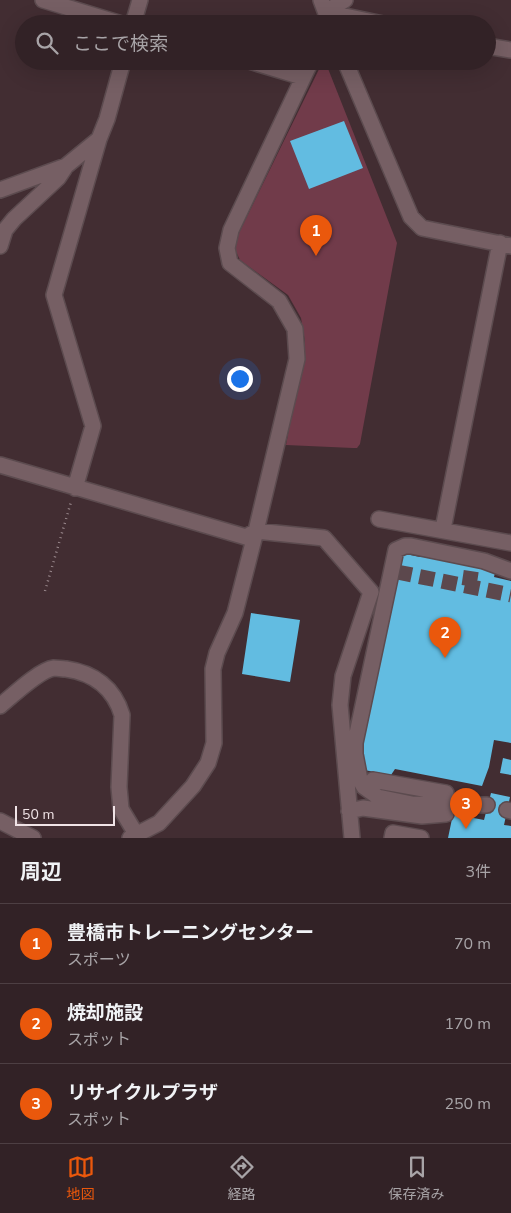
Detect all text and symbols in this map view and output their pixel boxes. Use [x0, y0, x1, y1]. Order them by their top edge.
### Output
search box [15, 15, 496, 70]
icon: search [33, 29, 61, 57]
text: ここで検索 [73, 31, 168, 57]
pin: 1 [300, 215, 332, 256]
your location [227, 366, 253, 392]
pin: 2 [429, 617, 461, 658]
pin: 3 [450, 788, 482, 829]
scale bar [15, 803, 115, 826]
text: 50 m [22, 805, 54, 824]
text: 周辺 [20, 858, 62, 886]
text: 3件 [465, 861, 491, 883]
text: 豊橋市トレーニングセンター [67, 920, 314, 946]
text: 1 [31, 933, 41, 955]
text: 70 m [454, 933, 491, 955]
text: スポーツ [67, 949, 131, 971]
text: 焼却施設 [67, 1000, 143, 1026]
text: 2 [31, 1013, 41, 1035]
text: 170 m [444, 1013, 491, 1035]
text: スポット [67, 1029, 131, 1051]
text: リサイクルプラザ [67, 1080, 218, 1106]
text: 3 [31, 1093, 41, 1115]
text: 250 m [444, 1093, 491, 1115]
text: スポット [67, 1109, 131, 1131]
tab: 地図 [67, 1153, 95, 1204]
tab: 経路 [228, 1153, 256, 1204]
tab: 保存済み [389, 1153, 445, 1204]

